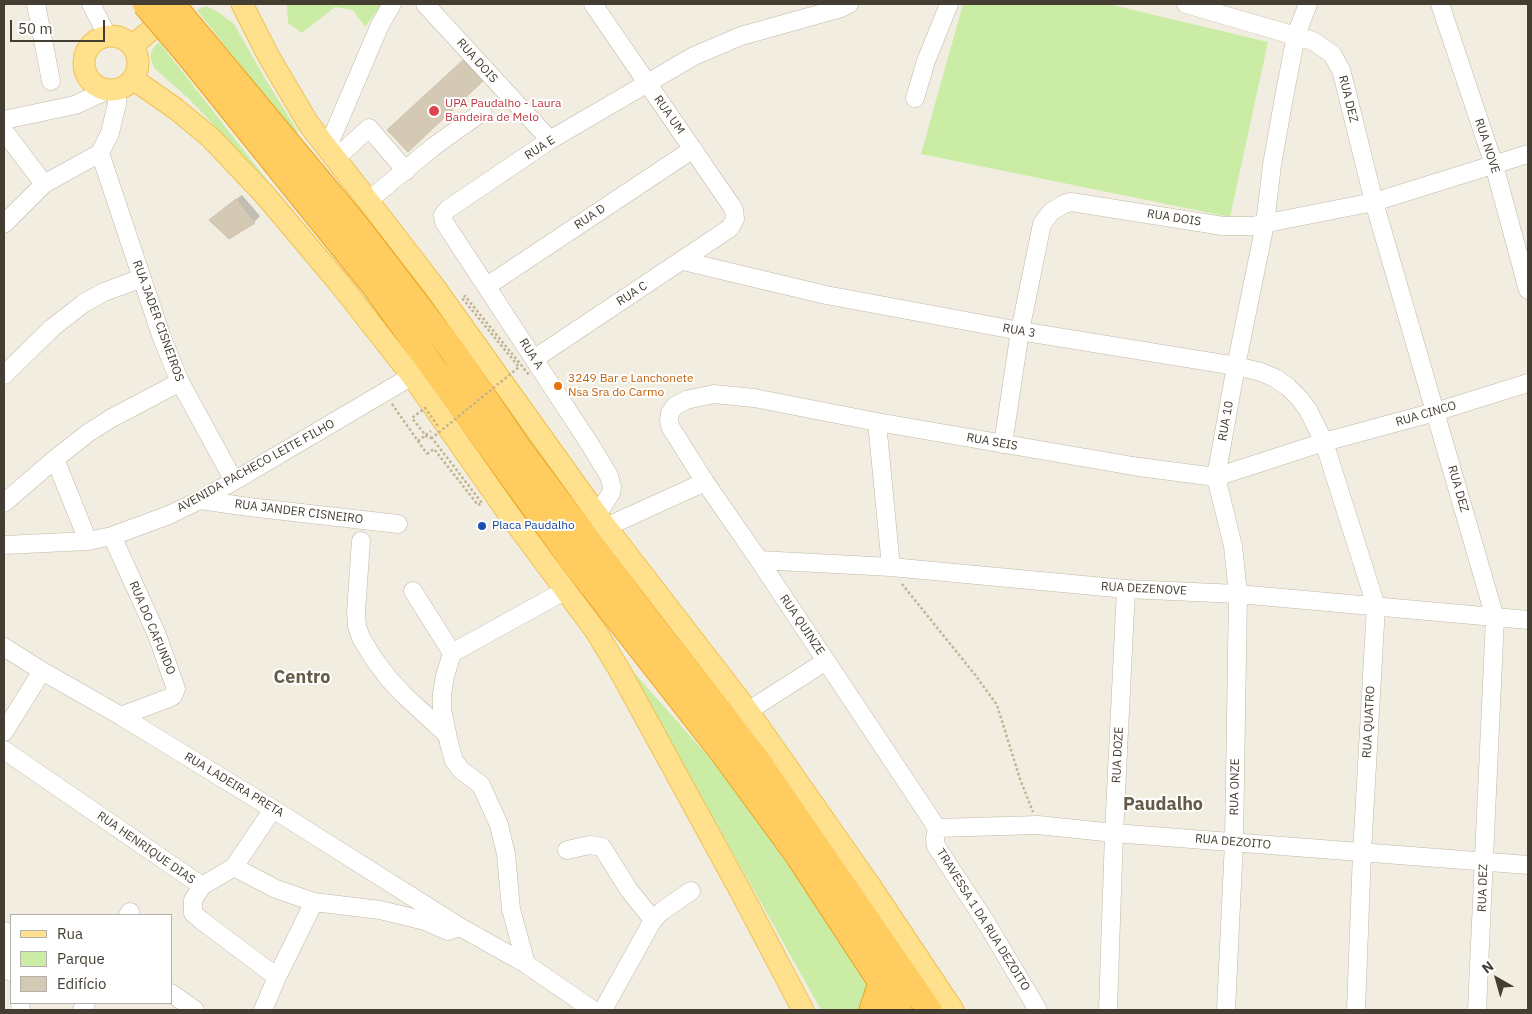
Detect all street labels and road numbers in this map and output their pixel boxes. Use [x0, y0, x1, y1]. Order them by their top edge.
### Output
street label: RUA DOIS [453, 36, 501, 86]
street label: RUA DEZ [1335, 74, 1361, 124]
street label: RUA UM [651, 93, 687, 137]
street label: RUA NOVE [1471, 117, 1503, 175]
street label: RUA E [522, 133, 558, 163]
street label: RUA D [572, 201, 608, 233]
street label: RUA DOIS [1146, 207, 1202, 229]
street label: RUA JADER CISNEIROS [129, 258, 187, 384]
street label: RUA C [614, 279, 650, 309]
street label: RUA 3 [1001, 321, 1037, 341]
street label: RUA A [516, 336, 546, 372]
street label: RUA CINCO [1394, 398, 1458, 430]
street label: RUA 10 [1215, 400, 1237, 442]
street label: AVENIDA PACHECO LEITE FILHO [175, 417, 337, 515]
street label: RUA SEIS [965, 430, 1019, 454]
street label: RUA DEZ [1444, 464, 1472, 514]
street label: RUA JANDER CISNEIRO [234, 497, 364, 527]
street label: RUA DO CAFUNDO [126, 579, 178, 677]
street label: RUA DEZENOVE [1101, 580, 1187, 598]
street label: RUA QUINZE [776, 592, 828, 658]
street label: RUA QUATRO [1360, 685, 1378, 759]
street label: RUA DOZE [1109, 726, 1127, 784]
street label: RUA LADEIRA PRETA [182, 750, 286, 820]
street label: RUA ONZE [1227, 758, 1243, 816]
street label: RUA HENRIQUE DIAS [94, 809, 198, 887]
street label: RUA DEZOITO [1194, 832, 1272, 852]
street label: TRAVESSA 1 DA RUA DEZOITO [933, 846, 1033, 994]
street label: RUA DEZ [1475, 864, 1491, 912]

